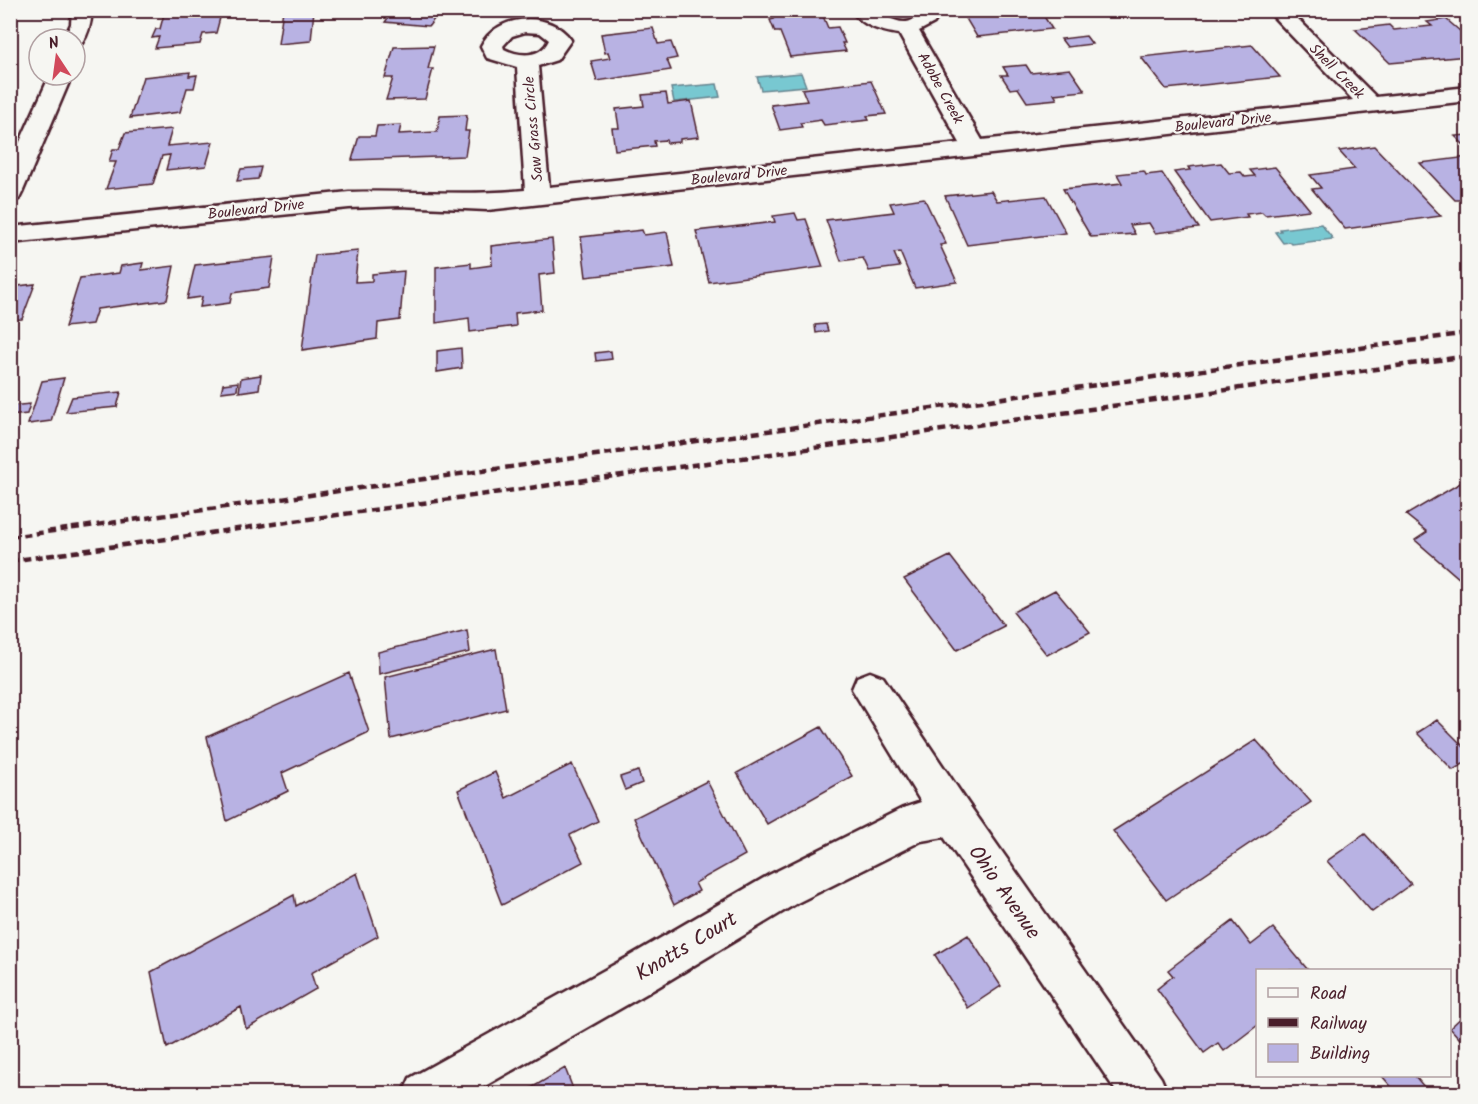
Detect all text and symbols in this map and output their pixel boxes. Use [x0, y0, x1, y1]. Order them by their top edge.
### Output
north arrow [27, 27, 87, 87]
text: N [46, 31, 62, 57]
street label: Shell Creek [1303, 38, 1370, 106]
street label: Adobe Creek [911, 48, 970, 129]
street label: Saw Grass Circle [517, 75, 551, 183]
street label: Boulevard Drive [1174, 106, 1273, 140]
street label: Boulevard Drive [690, 159, 789, 193]
street label: Boulevard Drive [207, 193, 306, 227]
street label: Ohio Avenue [959, 839, 1049, 947]
street label: Knotts Court [629, 903, 745, 991]
legend [1256, 969, 1451, 1077]
text: Road [1310, 980, 1347, 1009]
text: Railway [1310, 1010, 1367, 1039]
text: Building [1310, 1040, 1370, 1069]

